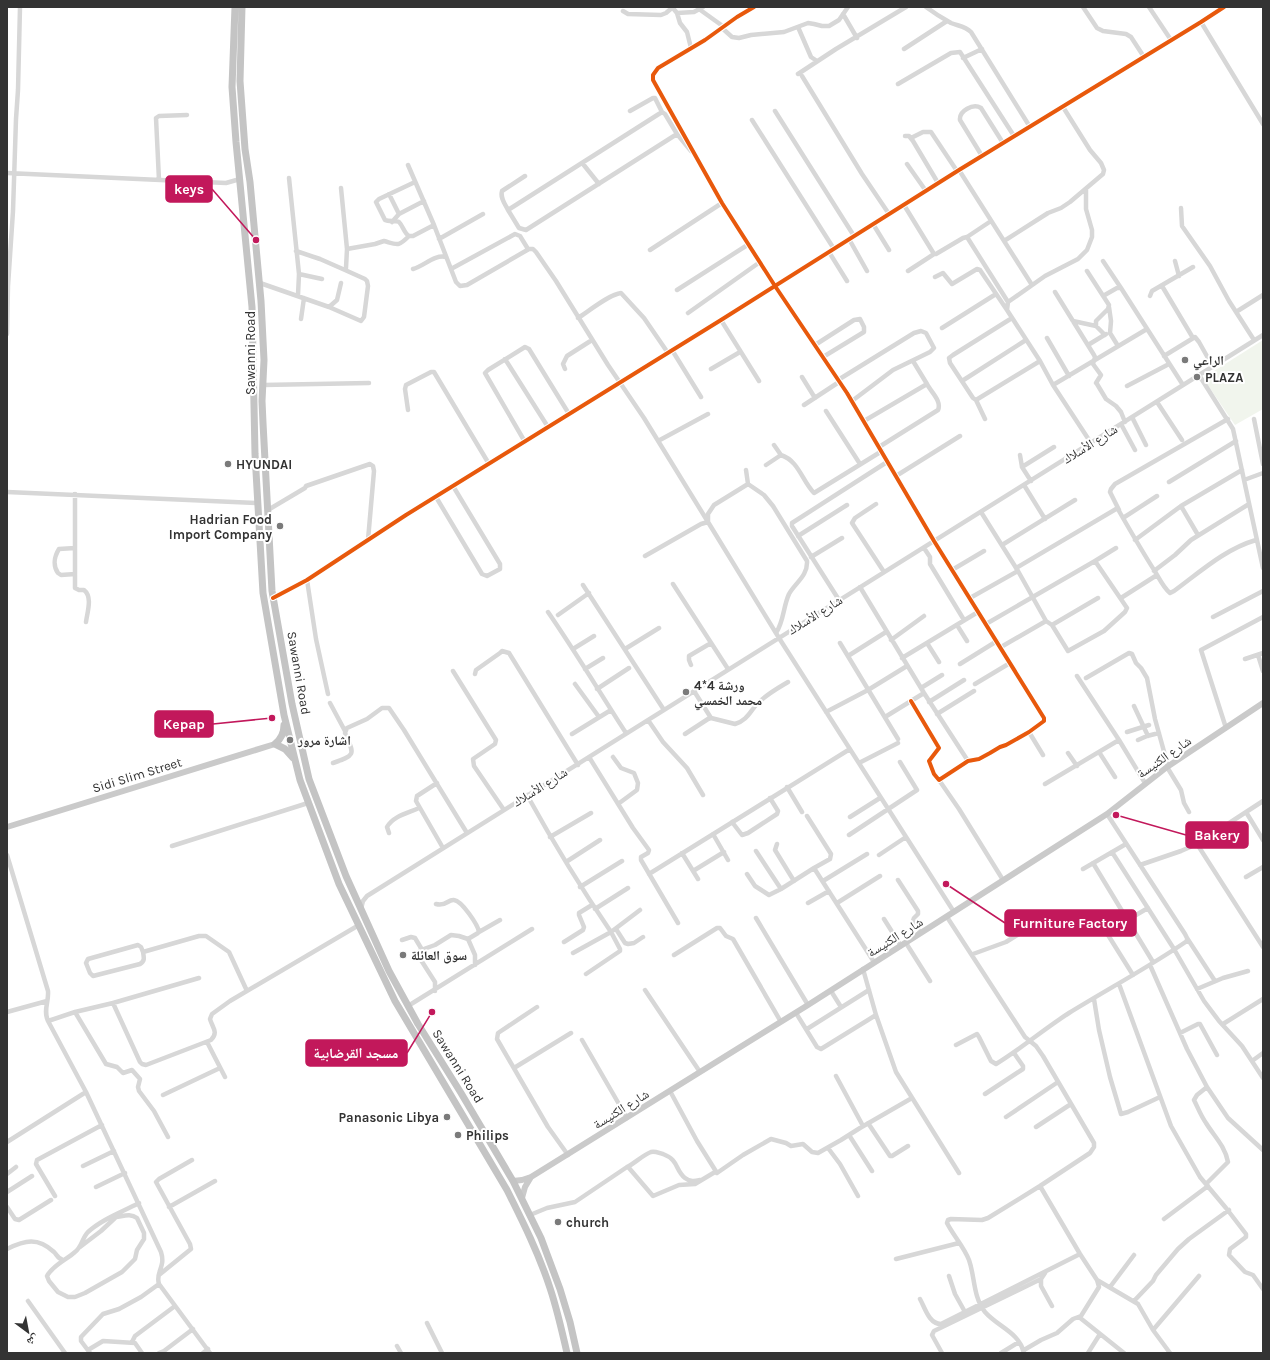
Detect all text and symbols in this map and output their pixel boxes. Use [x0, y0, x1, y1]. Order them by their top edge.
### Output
callout: keys [166, 176, 212, 202]
text: keys [174, 181, 204, 198]
street label: Sawanni Road [243, 311, 258, 395]
place label: الراعي [1193, 353, 1224, 371]
marker: الراعي [1180, 355, 1190, 365]
place label: PLAZA [1205, 370, 1243, 385]
marker: PLAZA [1192, 372, 1202, 382]
street label: شارع الأسلاك [1060, 421, 1121, 468]
place label: HYUNDAI [236, 457, 292, 472]
marker: HYUNDAI [223, 459, 233, 469]
place label: Hadrian Food Import Company [169, 512, 272, 542]
marker: Hadrian Food Import Company [275, 521, 285, 531]
street label: شارع الأسلاك [785, 592, 846, 639]
street label: Sawanni Road [284, 630, 314, 716]
place label: 4*4 ورشة محمد الخمسي [694, 678, 762, 711]
marker: 4*4 ورشة محمد الخمسي [681, 687, 691, 697]
callout: Kepap [155, 711, 213, 737]
text: Kepap [163, 716, 205, 733]
place label: اشارة مرور [297, 733, 351, 748]
street label: شارع الكنيسة [1134, 733, 1195, 783]
marker: اشارة مرور [285, 735, 295, 745]
street label: Sidi Slim Street [90, 754, 184, 796]
street label: شارع الأسلاك [510, 764, 571, 811]
callout: Bakery [1186, 822, 1248, 848]
text: Bakery [1194, 827, 1240, 844]
callout: Furniture Factory [1005, 910, 1136, 936]
street label: شارع الكنيسة [864, 914, 927, 962]
text: Furniture Factory [1013, 915, 1127, 932]
place label: سوق العائلة [411, 948, 467, 964]
marker: سوق العائلة [398, 950, 408, 960]
street label: Sawanni Road [429, 1026, 487, 1106]
callout: مسجد القرضابية [306, 1040, 407, 1066]
text: مسجد القرضابية [314, 1045, 398, 1062]
street label: شارع الكنيسة [590, 1086, 653, 1134]
place label: Panasonic Libya [339, 1110, 439, 1125]
marker: Panasonic Libya [442, 1112, 452, 1122]
place label: Philips [466, 1128, 509, 1143]
marker: Philips [453, 1130, 463, 1140]
place label: church [566, 1215, 609, 1230]
marker: church [553, 1217, 563, 1227]
north arrow [8, 1312, 48, 1352]
text: ش [24, 1331, 41, 1349]

